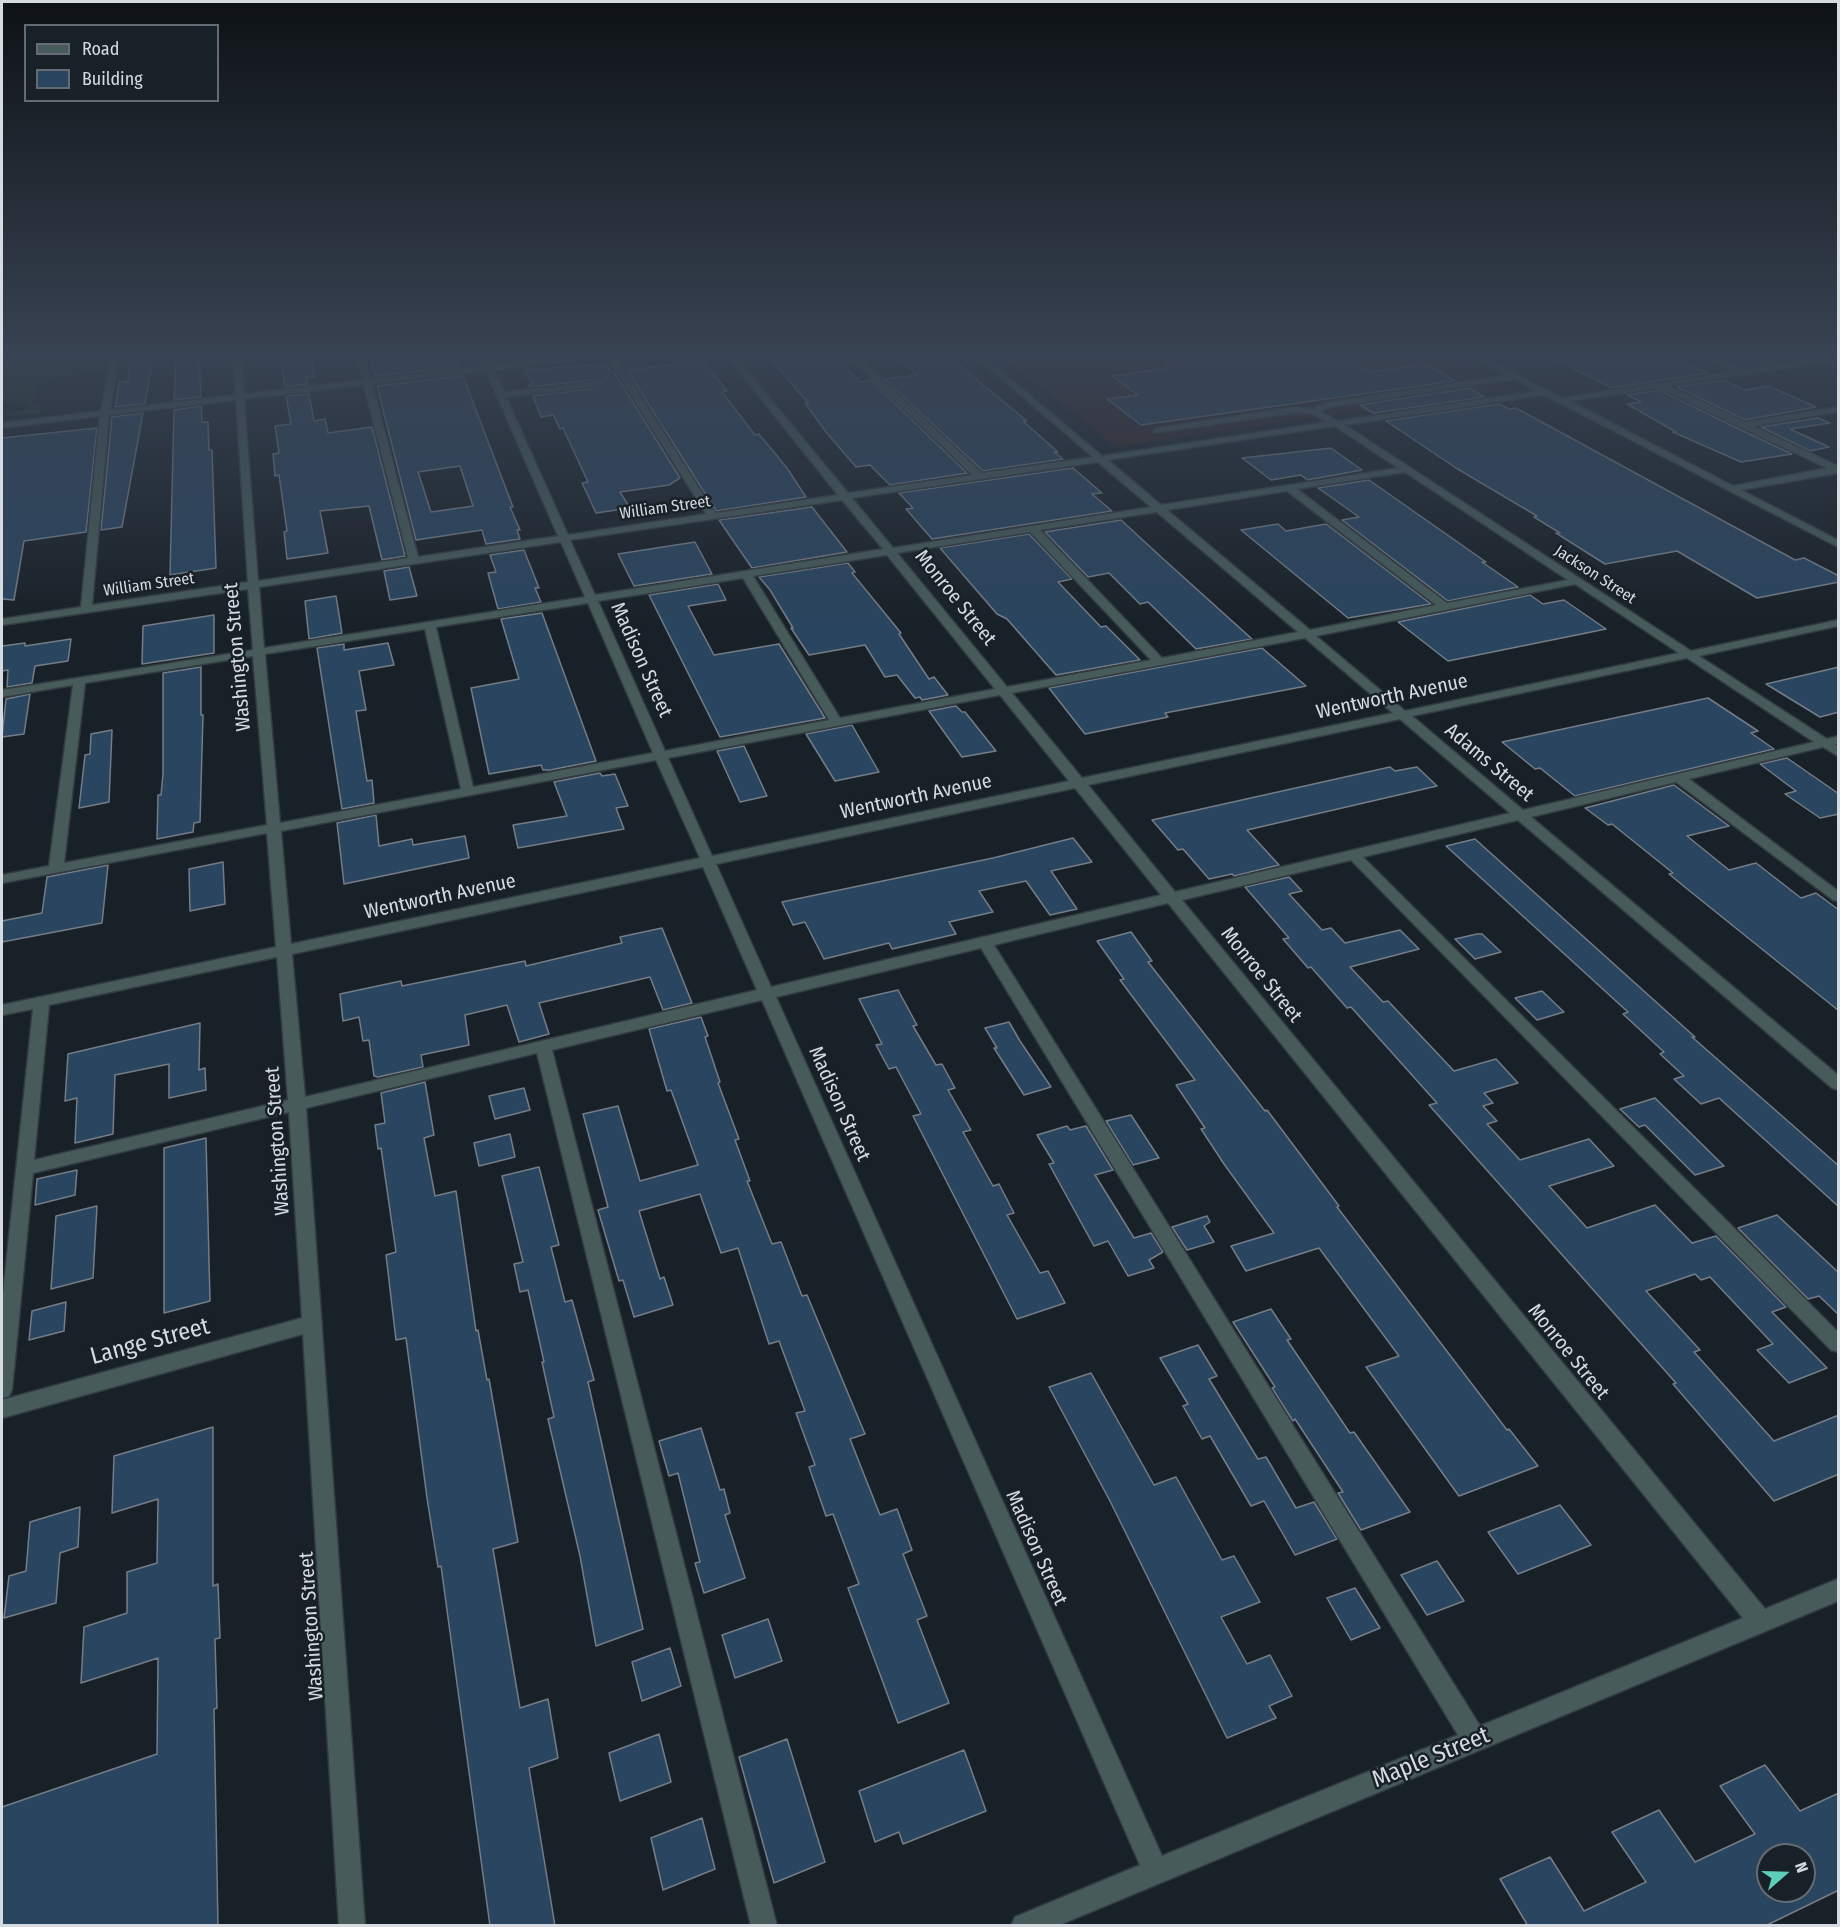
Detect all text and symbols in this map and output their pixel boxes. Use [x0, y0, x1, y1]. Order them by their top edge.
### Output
legend [24, 24, 219, 102]
text: Road [82, 38, 119, 60]
text: Building [82, 68, 143, 90]
street label: William Street [618, 492, 712, 524]
street label: Jackson Street [1551, 542, 1639, 608]
street label: Monroe Street [909, 545, 1001, 651]
street label: William Street [102, 569, 196, 601]
street label: Washington Street [220, 582, 256, 732]
street label: Madison Street [605, 599, 677, 721]
street label: Wentworth Avenue [1314, 669, 1470, 725]
street label: Adams Street [1440, 719, 1538, 807]
street label: Wentworth Avenue [838, 769, 994, 825]
street label: Wentworth Avenue [362, 869, 518, 925]
street label: Monroe Street [1215, 922, 1307, 1028]
street label: Madison Street [803, 1043, 875, 1165]
street label: Washington Street [261, 1066, 295, 1216]
street label: Monroe Street [1522, 1299, 1614, 1405]
street label: Lange Street [87, 1312, 213, 1372]
street label: Madison Street [1000, 1487, 1072, 1609]
street label: Washington Street [295, 1551, 329, 1701]
street label: Maple Street [1368, 1721, 1494, 1795]
north arrow [1756, 1843, 1816, 1903]
text: N [1791, 1860, 1812, 1875]

